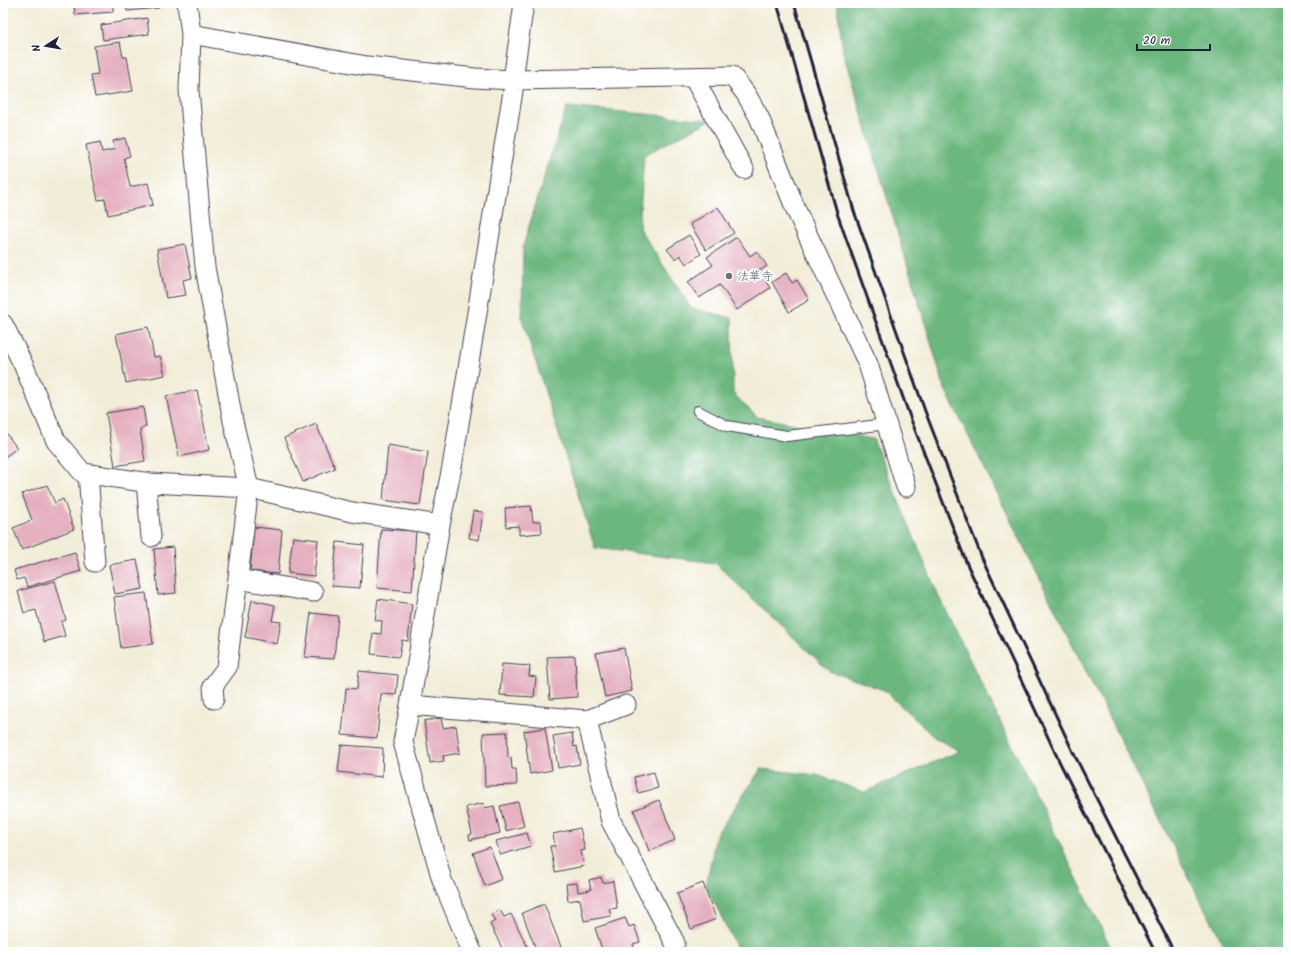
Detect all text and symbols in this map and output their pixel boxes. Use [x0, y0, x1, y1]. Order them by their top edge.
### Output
north arrow [26, 26, 66, 66]
scale bar [1137, 26, 1210, 52]
text: 20 m [1143, 31, 1171, 50]
text: N [28, 43, 47, 53]
place label: 法華寺 [737, 267, 773, 286]
marker: 法華寺 [724, 271, 734, 281]

